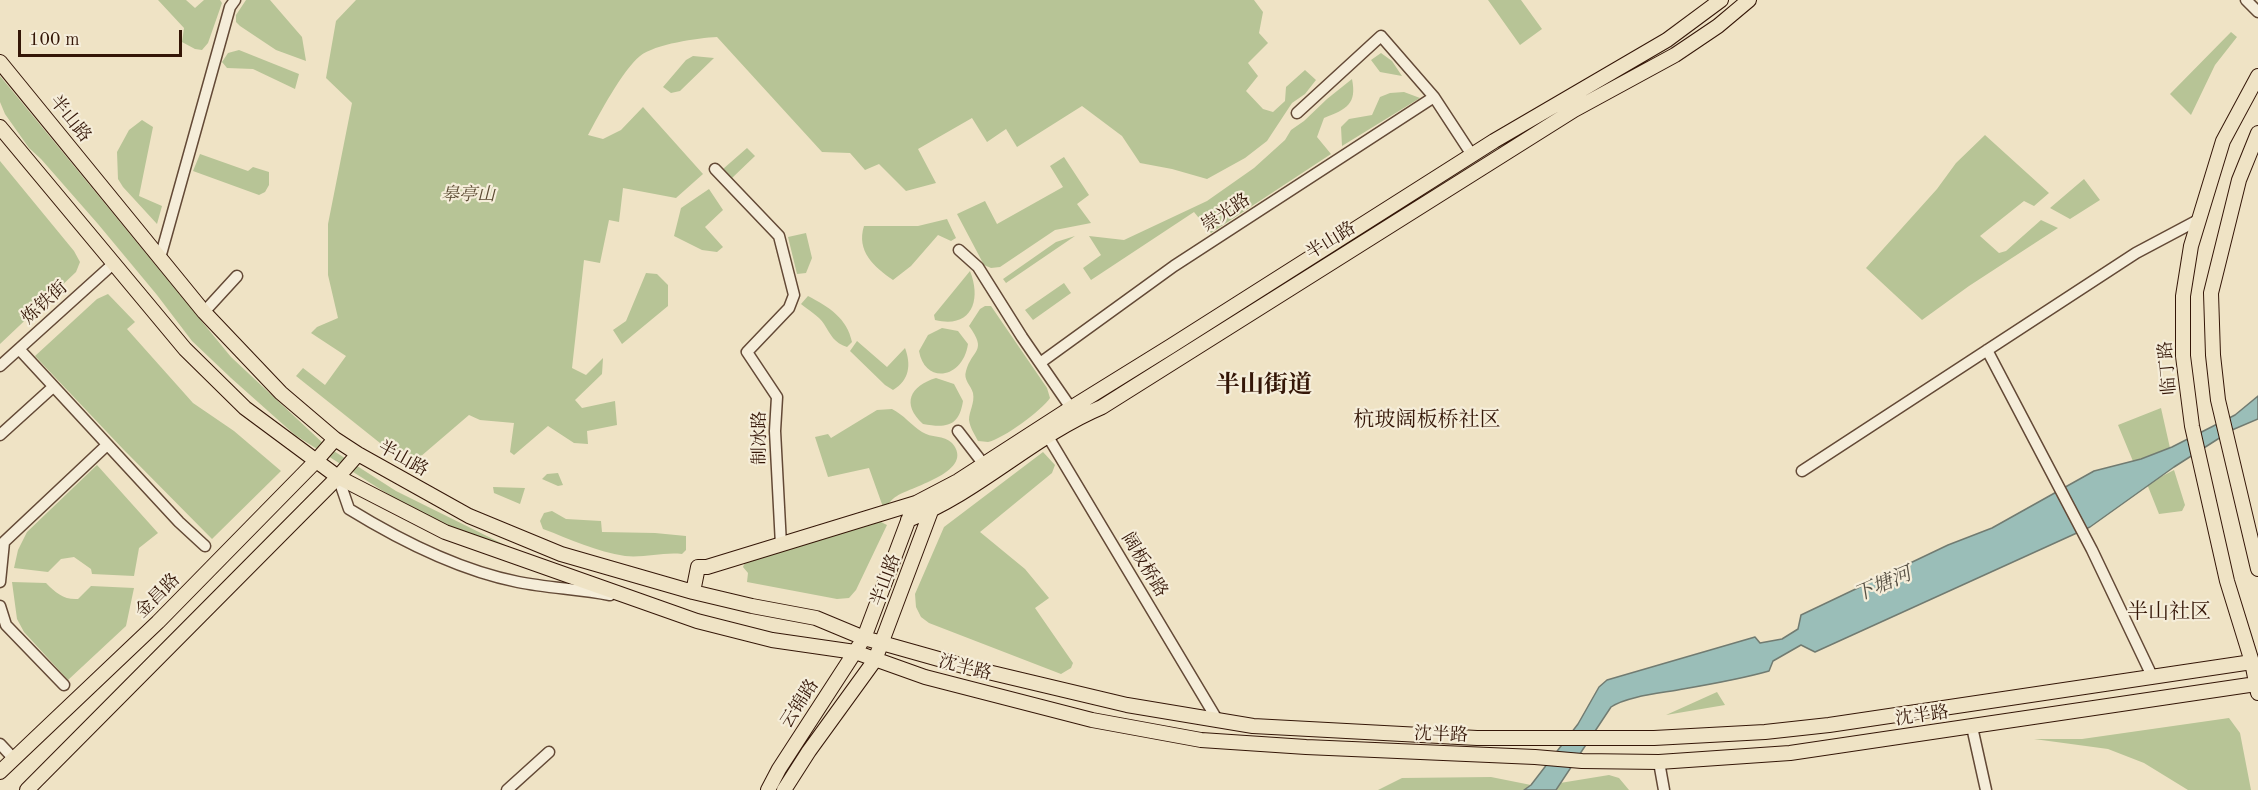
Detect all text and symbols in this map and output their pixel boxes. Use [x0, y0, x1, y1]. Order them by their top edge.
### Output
scale bar [21, 18, 184, 56]
text: 100 m [29, 31, 80, 49]
street label: 半山路 [45, 91, 95, 147]
park label: 皋亭山 [441, 184, 495, 206]
street label: 崇光路 [1197, 189, 1255, 237]
street label: 半山路 [1302, 218, 1360, 264]
street label: 炼铁街 [18, 277, 72, 329]
street label: 临丁路 [2155, 340, 2181, 396]
district label: 半山街道 [1216, 372, 1312, 400]
district label: 杭玻阔板桥社区 [1354, 407, 1500, 433]
street label: 制冰路 [749, 411, 771, 465]
street label: 半山路 [374, 436, 432, 482]
street label: 阔板桥路 [1116, 529, 1172, 601]
street label: 半山路 [867, 551, 905, 609]
water label: 下塘河 [1851, 562, 1915, 608]
street label: 金昌路 [131, 569, 185, 623]
district label: 半山社区 [2127, 599, 2211, 625]
street label: 沈半路 [936, 651, 994, 685]
street label: 云锦路 [776, 675, 824, 733]
street label: 沈半路 [1894, 702, 1950, 730]
street label: 沈半路 [1414, 723, 1468, 747]

